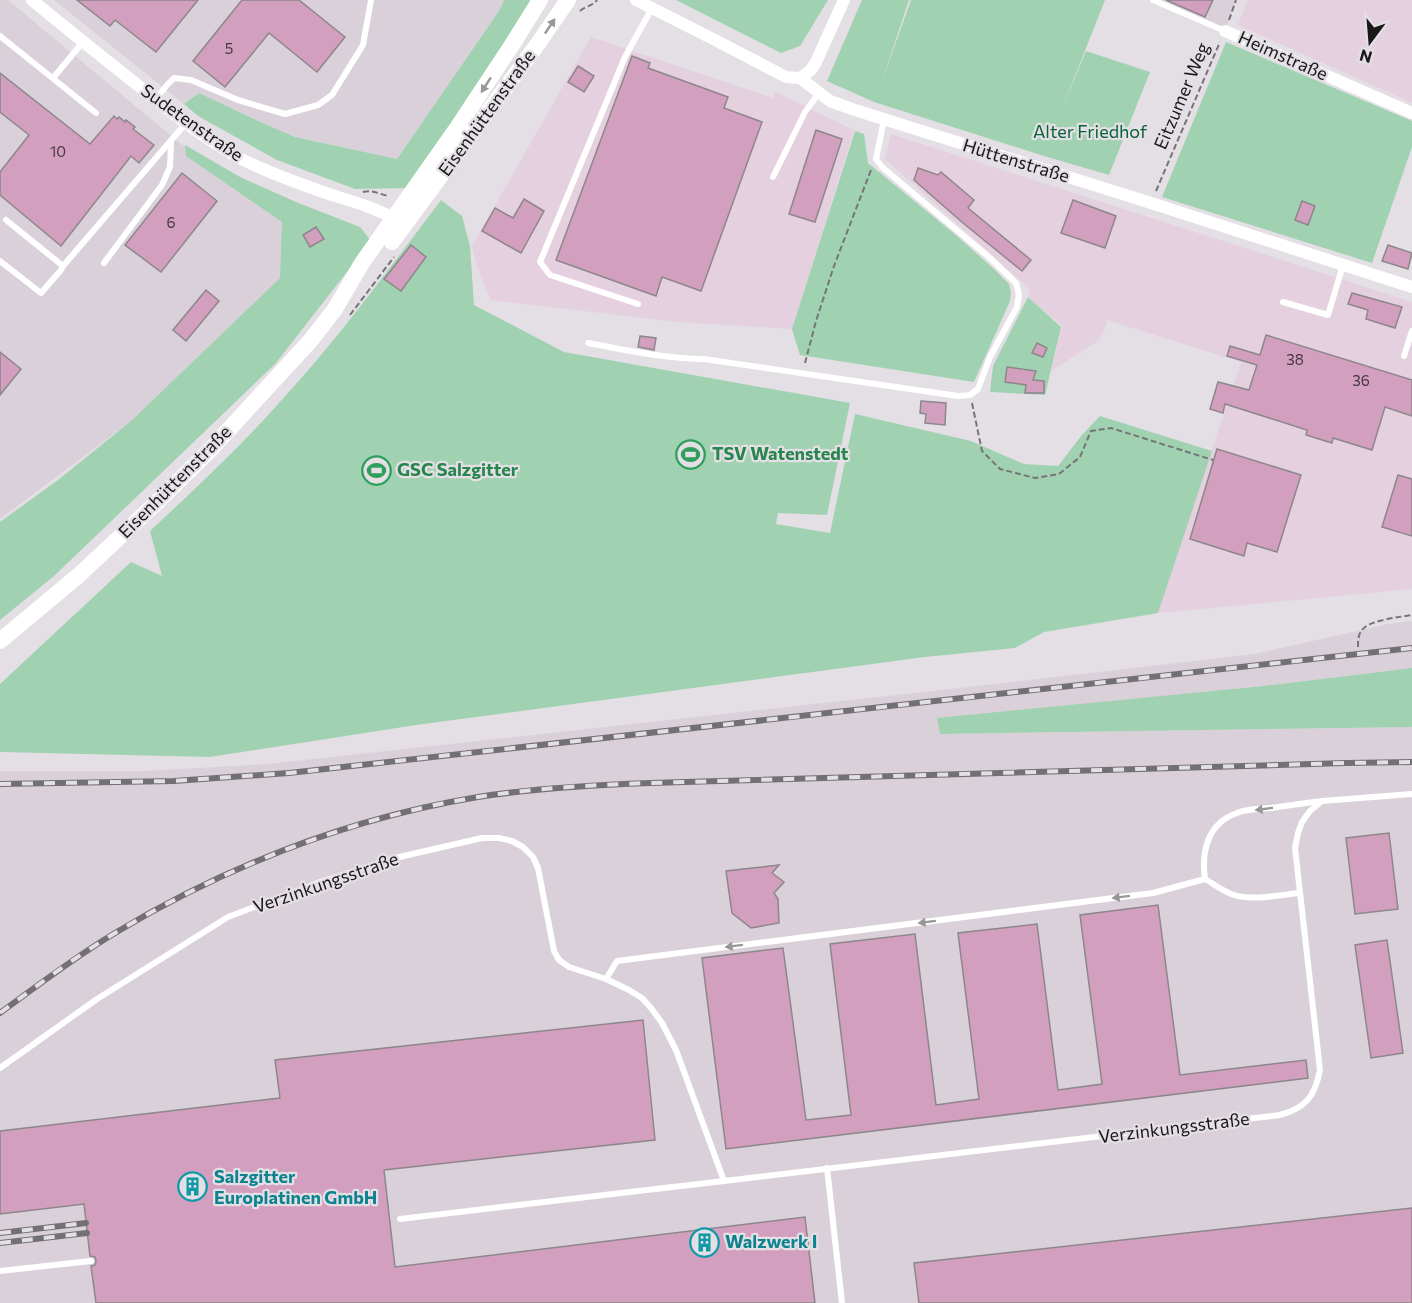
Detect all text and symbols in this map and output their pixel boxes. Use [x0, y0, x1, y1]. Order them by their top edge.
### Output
north arrow [1340, 12, 1400, 72]
one-way arrow [544, 18, 555, 34]
street label: Heimstraße [1235, 26, 1332, 85]
house number: 5 [225, 39, 233, 57]
street label: Eitzumer Weg [1149, 39, 1214, 152]
street label: Eisenhüttenstraße [433, 45, 539, 180]
text: N [1357, 46, 1374, 68]
one-way arrow [481, 77, 492, 93]
street label: Sudetenstraße [137, 79, 248, 166]
park label: Alter Friedhof [1033, 120, 1148, 142]
street label: Hüttenstraße [960, 133, 1072, 187]
house number: 10 [50, 142, 66, 160]
house number: 6 [166, 213, 176, 231]
house number: 38 [1286, 350, 1304, 368]
house number: 36 [1352, 371, 1370, 389]
street label: Eisenhüttenstraße [113, 420, 235, 542]
sports icon: TSV Watenstedt [675, 438, 707, 470]
place label: TSV Watenstedt [712, 442, 849, 464]
sports icon: GSC Salzgitter [360, 454, 392, 486]
place label: GSC Salzgitter [397, 458, 519, 480]
one-way arrow [1255, 804, 1274, 813]
street label: Verzinkungsstraße [250, 847, 401, 917]
one-way arrow [1111, 893, 1130, 902]
one-way arrow [918, 917, 937, 926]
one-way arrow [724, 942, 743, 951]
street label: Verzinkungsstraße [1097, 1107, 1251, 1147]
place label: Salzgitter Europlatinen GmbH [214, 1165, 377, 1208]
building icon: Salzgitter Europlatinen GmbH [177, 1171, 209, 1203]
building icon: Walzwerk I [688, 1226, 720, 1258]
place label: Walzwerk I [725, 1230, 817, 1252]

